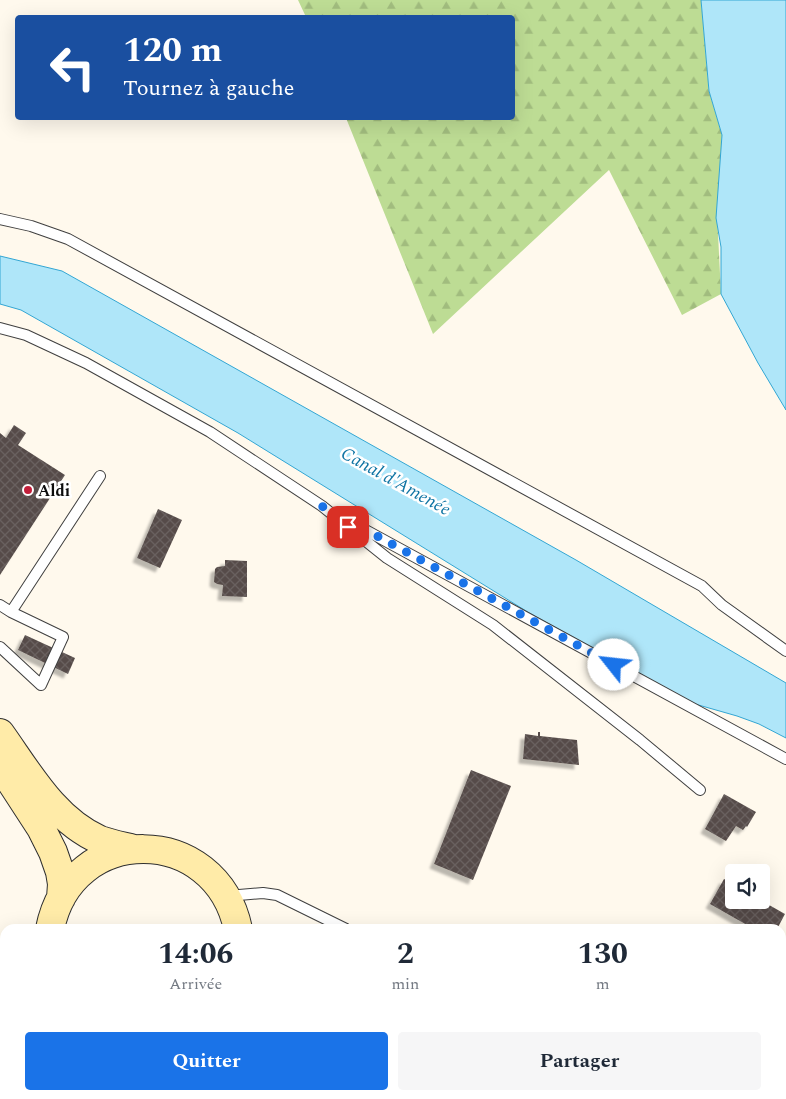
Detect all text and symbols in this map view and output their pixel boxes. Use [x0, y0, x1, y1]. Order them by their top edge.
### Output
text: 120 m [123, 24, 222, 77]
icon: left [40, 35, 105, 100]
text: Tournez à gauche [123, 72, 294, 105]
water label: Canal d'Amenée [336, 440, 456, 523]
place label: Aldi [38, 479, 70, 503]
marker: Aldi [22, 484, 34, 496]
pin [327, 506, 369, 548]
icon: arrive [334, 513, 362, 541]
position arrow [587, 638, 639, 690]
map controls [725, 864, 770, 909]
button: sound [725, 864, 770, 909]
text: 14:06 [158, 931, 233, 977]
text: 2 [397, 931, 414, 977]
text: 130 [577, 931, 628, 977]
text: Arrivée [169, 972, 222, 996]
text: min [391, 972, 419, 996]
text: m [596, 972, 610, 996]
button: Quitter [25, 1032, 388, 1090]
button: Partager [398, 1032, 761, 1090]

